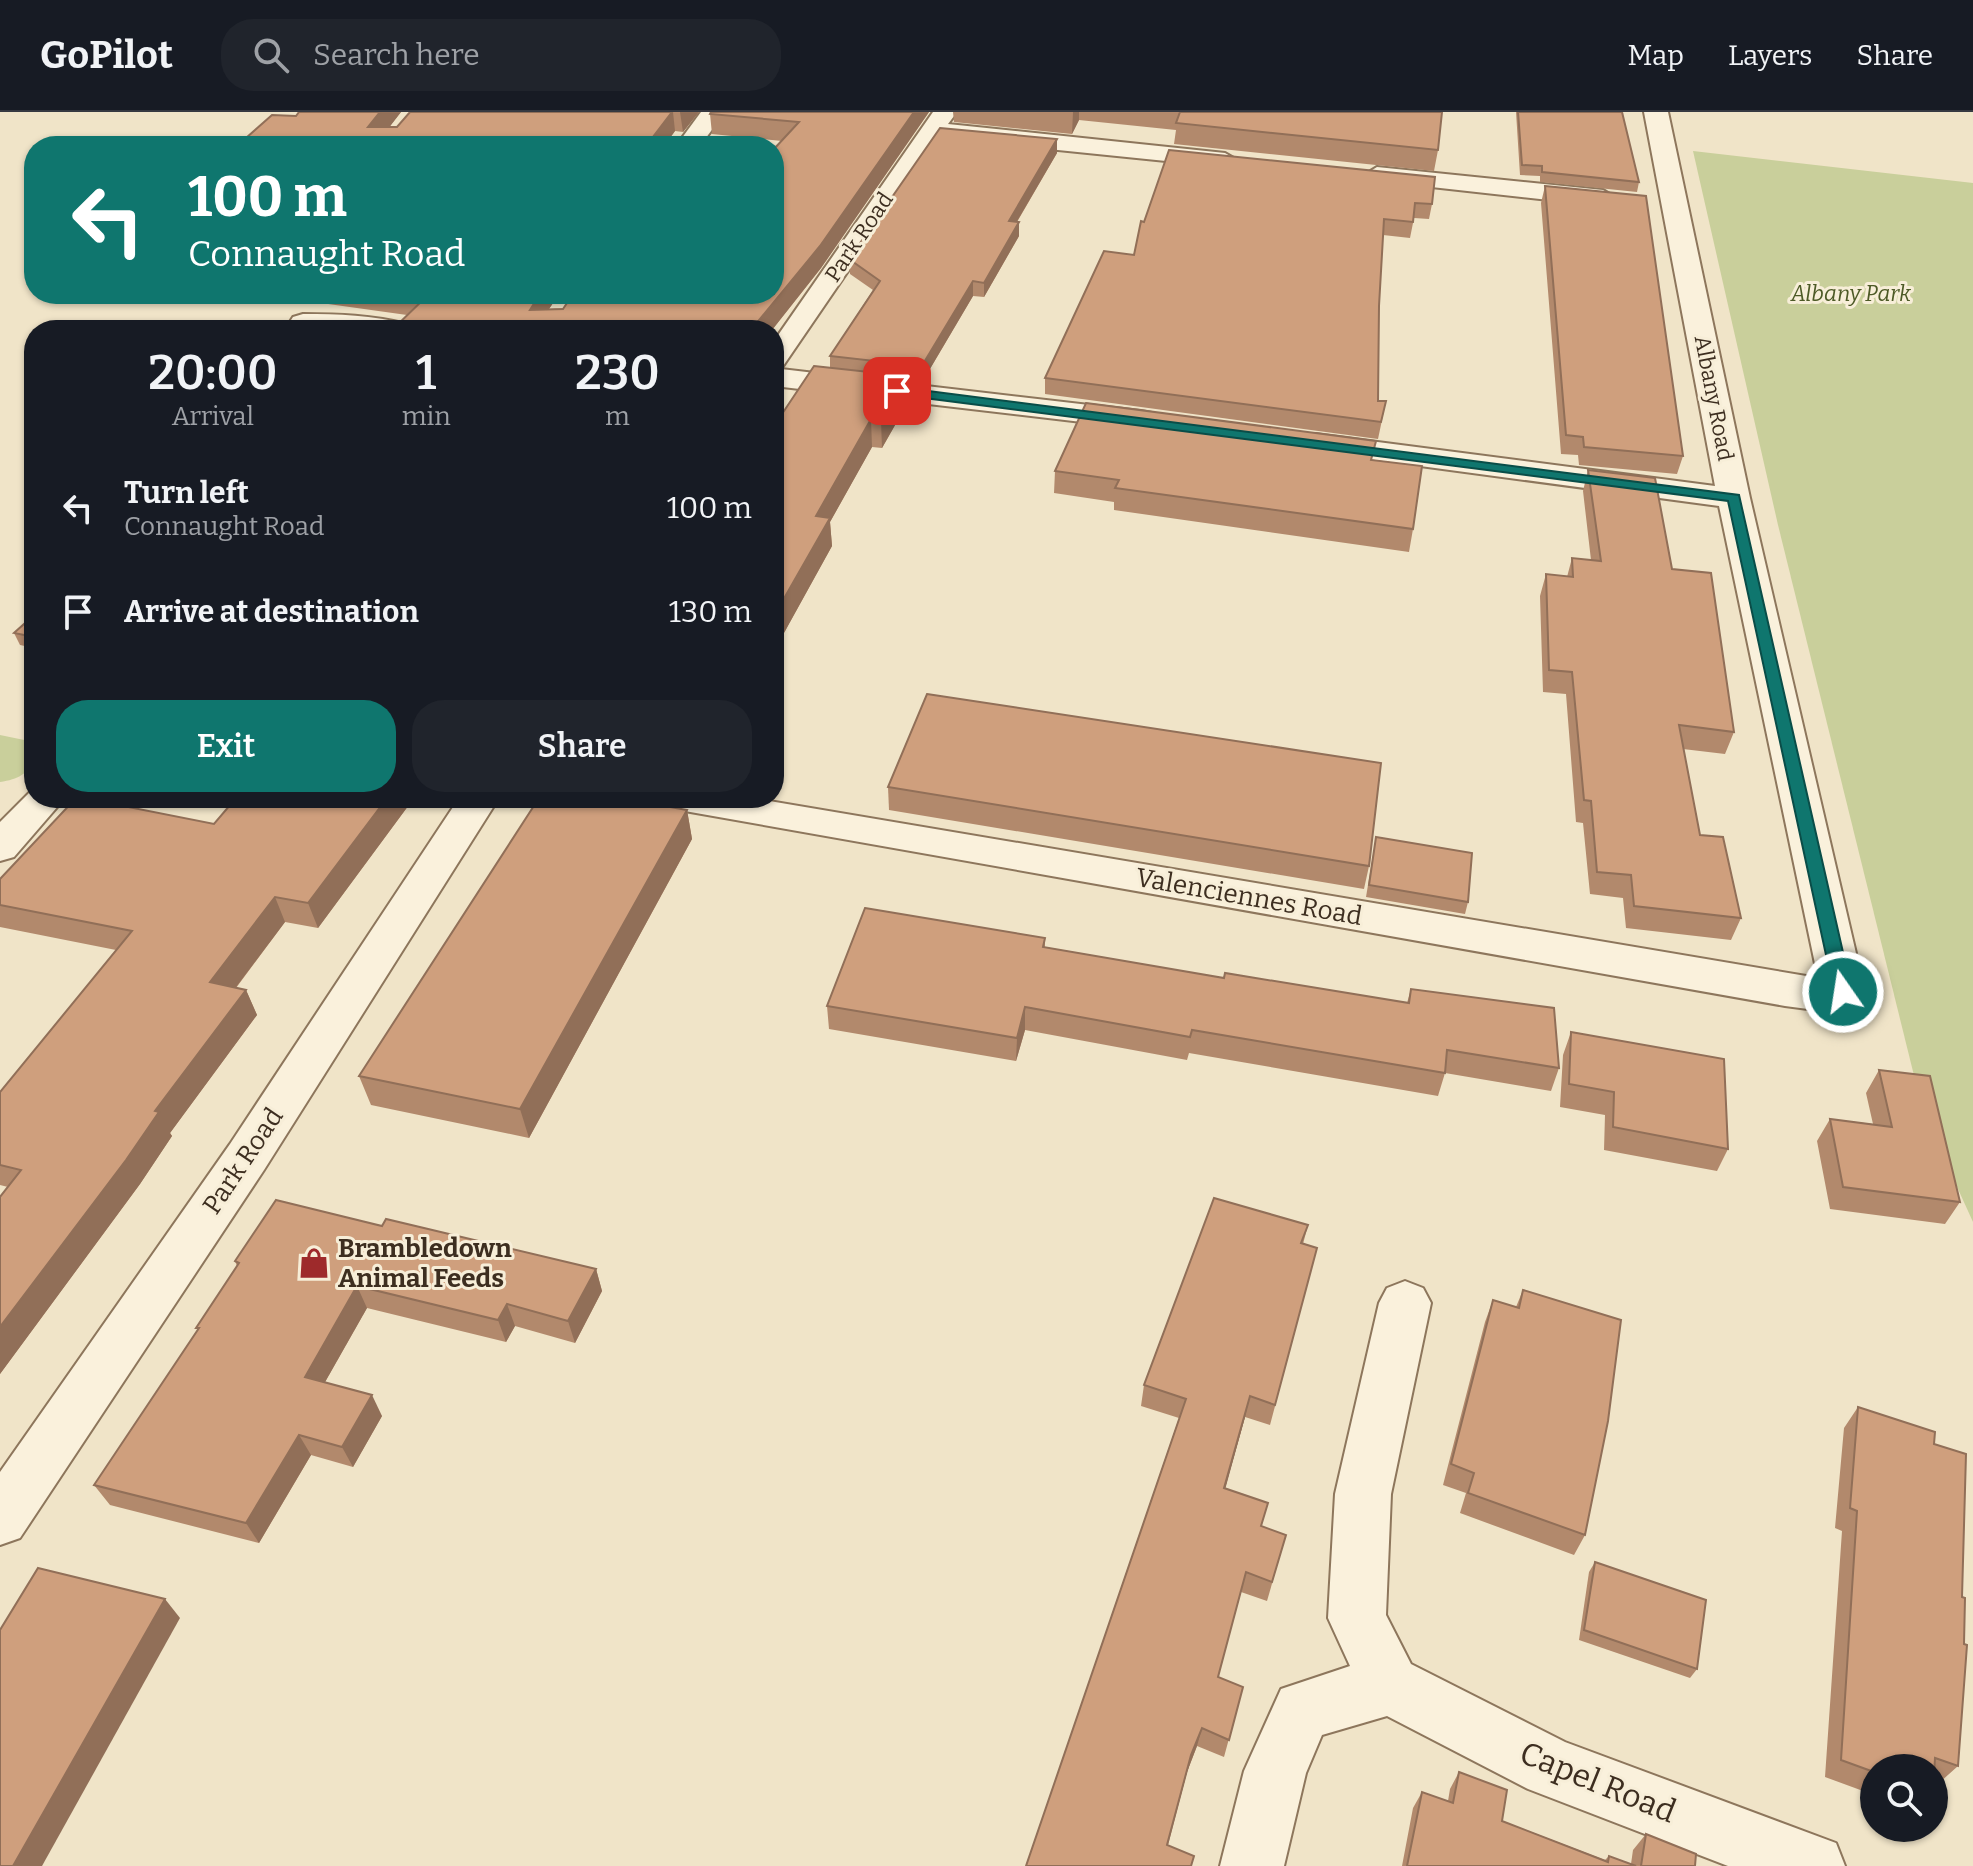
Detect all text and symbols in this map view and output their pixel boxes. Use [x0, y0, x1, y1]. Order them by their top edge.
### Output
search box [221, 19, 781, 91]
text: GoPilot [40, 32, 173, 78]
icon: search [249, 33, 293, 77]
text: Search here [313, 37, 480, 73]
text: Map [1627, 39, 1684, 72]
text: Layers [1728, 39, 1812, 72]
text: Share [1856, 39, 1933, 72]
text: 100 m [188, 164, 347, 231]
icon: left [56, 168, 160, 272]
street label: Park Road [819, 187, 899, 287]
text: Connaught Road [188, 232, 465, 276]
park label: Albany Park [1790, 280, 1912, 307]
street label: Albany Road [1689, 333, 1739, 463]
text: 20:00 [148, 344, 278, 402]
text: 1 [416, 344, 436, 402]
text: 230 [575, 344, 660, 402]
pin [863, 357, 931, 425]
icon: arrive [875, 369, 919, 413]
text: Arrival [172, 401, 254, 432]
text: min [402, 401, 451, 432]
text: m [605, 401, 630, 432]
text: Turn left [124, 475, 249, 511]
icon: left [56, 486, 100, 530]
text: 100 m [667, 490, 752, 526]
text: Connaught Road [124, 511, 324, 542]
icon: arrive [56, 590, 100, 634]
text: Arrive at destination [124, 594, 419, 630]
text: 130 m [669, 594, 752, 630]
button: Exit [56, 700, 396, 792]
button: Share [412, 700, 752, 792]
street label: Valenciennes Road [1134, 862, 1364, 932]
position arrow [1801, 950, 1885, 1034]
street label: Park Road [196, 1102, 290, 1220]
place label: Brambledown Animal Feeds [338, 1233, 512, 1294]
shop icon: Brambledown Animal Feeds [297, 1246, 331, 1280]
street label: Capel Road [1514, 1733, 1682, 1831]
map controls [1860, 1754, 1948, 1842]
button: search [1860, 1754, 1948, 1842]

